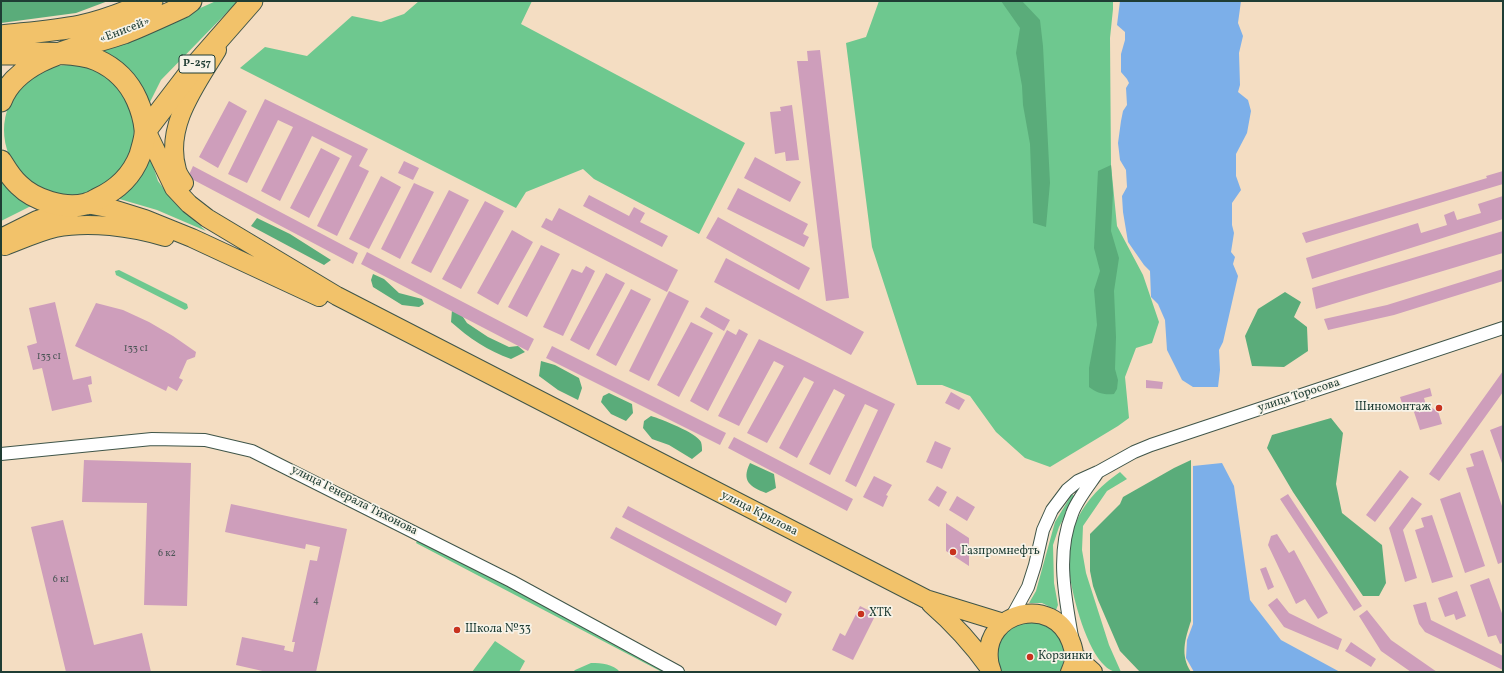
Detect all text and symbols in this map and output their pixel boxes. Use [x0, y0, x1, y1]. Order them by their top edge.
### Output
street label: «Енисей» [98, 15, 152, 47]
road number: Р-257 [179, 55, 215, 73]
house number: 133 с1 [124, 343, 148, 355]
house number: 133 с1 [37, 351, 61, 363]
street label: улица Торосова [1256, 376, 1342, 416]
place label: Шиномонтаж [1355, 401, 1431, 415]
marker: Шиномонтаж [1434, 403, 1444, 413]
street label: улица Генерала Тихонова [288, 463, 420, 539]
street label: улица Крылова [718, 488, 800, 540]
place label: Газпромнефть [961, 545, 1040, 559]
marker: Газпромнефть [948, 547, 958, 557]
house number: 6 к2 [158, 548, 176, 560]
house number: 6 к1 [53, 574, 69, 586]
house number: 4 [313, 595, 319, 607]
place label: ХТК [869, 607, 892, 621]
marker: ХТК [856, 609, 866, 619]
place label: Школа №33 [465, 623, 531, 637]
marker: Школа №33 [452, 625, 462, 635]
place label: Корзинки [1038, 650, 1092, 664]
marker: Корзинки [1025, 652, 1035, 662]

